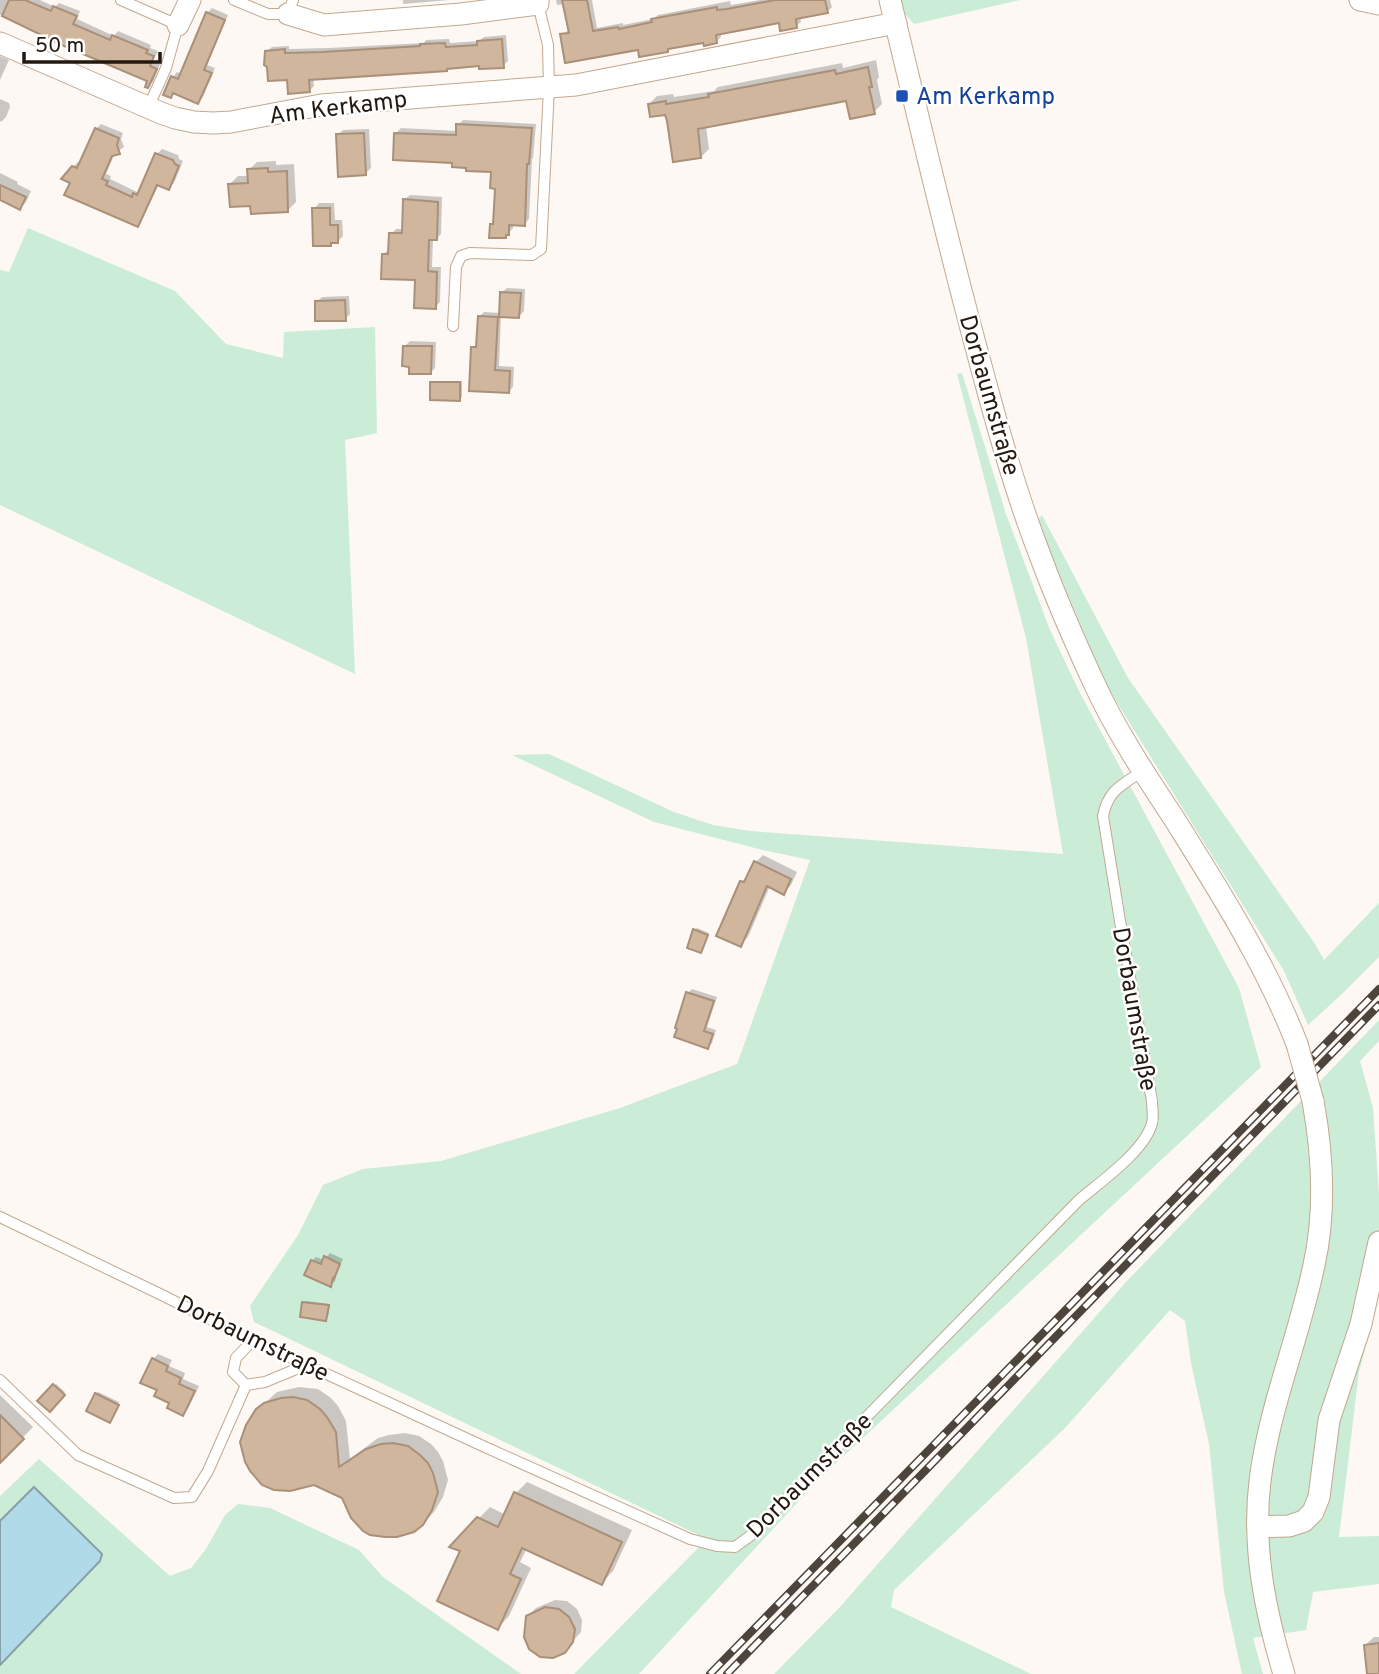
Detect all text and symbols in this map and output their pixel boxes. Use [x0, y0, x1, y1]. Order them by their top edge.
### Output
scale bar [24, 21, 161, 65]
text: 50 m [35, 33, 84, 60]
place label: Am Kerkamp [916, 83, 1055, 113]
street label: Am Kerkamp [267, 86, 409, 132]
marker: Am Kerkamp [894, 88, 910, 104]
street label: Dorbaumstraße [951, 312, 1025, 479]
street label: Dorbaumstraße [1104, 925, 1162, 1094]
street label: Dorbaumstraße [171, 1290, 333, 1390]
street label: Dorbaumstraße [741, 1407, 880, 1546]

